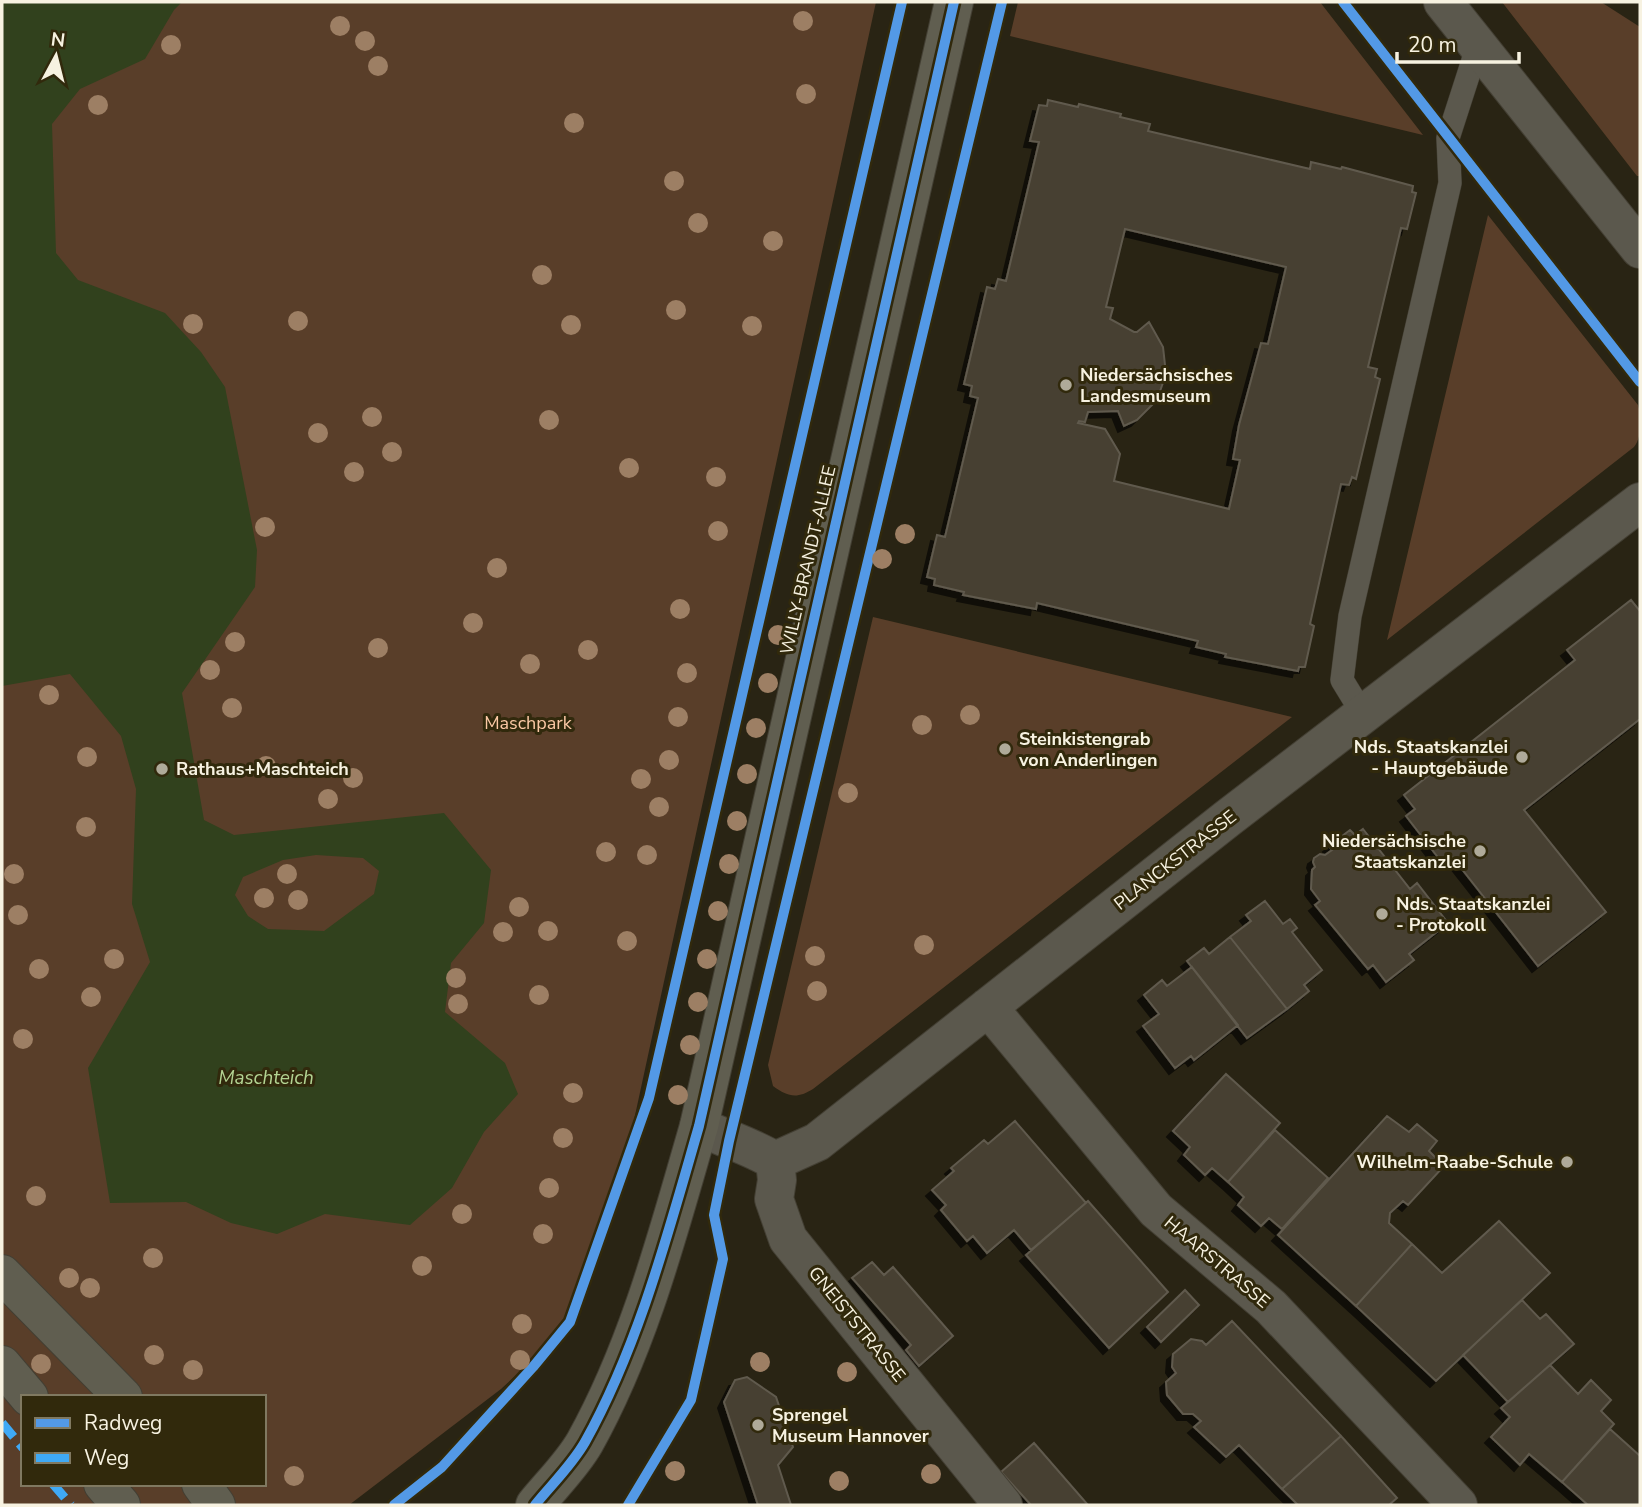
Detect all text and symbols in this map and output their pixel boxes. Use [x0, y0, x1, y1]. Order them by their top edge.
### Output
north arrow [21, 21, 91, 91]
scale bar [1397, 21, 1520, 65]
text: N [49, 26, 67, 54]
text: 20 m [1408, 31, 1457, 59]
place label: Niedersächsisches Landesmuseum [1080, 363, 1233, 408]
marker: Niedersächsisches Landesmuseum [1058, 377, 1074, 393]
street label: WILLY-BRANDT-ALLEE [775, 463, 841, 657]
park label: Maschpark [484, 711, 573, 735]
place label: Steinkistengrab von Anderlingen [1018, 727, 1158, 772]
place label: Nds. Staatskanzlei - Hauptgebäude [1354, 735, 1508, 780]
marker: Steinkistengrab von Anderlingen [997, 741, 1013, 757]
marker: Nds. Staatskanzlei - Hauptgebäude [1514, 749, 1530, 765]
place label: Rathaus+Maschteich [176, 757, 349, 781]
marker: Rathaus+Maschteich [154, 761, 170, 777]
street label: PLANCKSTRASSE [1109, 805, 1241, 915]
place label: Niedersächsische Staatskanzlei [1322, 829, 1466, 874]
marker: Niedersächsische Staatskanzlei [1472, 843, 1488, 859]
place label: Nds. Staatskanzlei - Protokoll [1396, 892, 1550, 937]
marker: Nds. Staatskanzlei - Protokoll [1374, 906, 1390, 922]
water label: Maschteich [218, 1065, 314, 1091]
place label: Wilhelm-Raabe-Schule [1357, 1150, 1553, 1174]
marker: Wilhelm-Raabe-Schule [1559, 1154, 1575, 1170]
street label: HAARSTRASSE [1159, 1211, 1275, 1313]
street label: GNEISTSTRASSE [803, 1261, 911, 1387]
legend [21, 1395, 266, 1486]
place label: Sprengel Museum Hannover [772, 1403, 929, 1448]
text: Radweg [84, 1409, 162, 1437]
marker: Sprengel Museum Hannover [750, 1417, 766, 1433]
text: Weg [84, 1444, 129, 1472]

